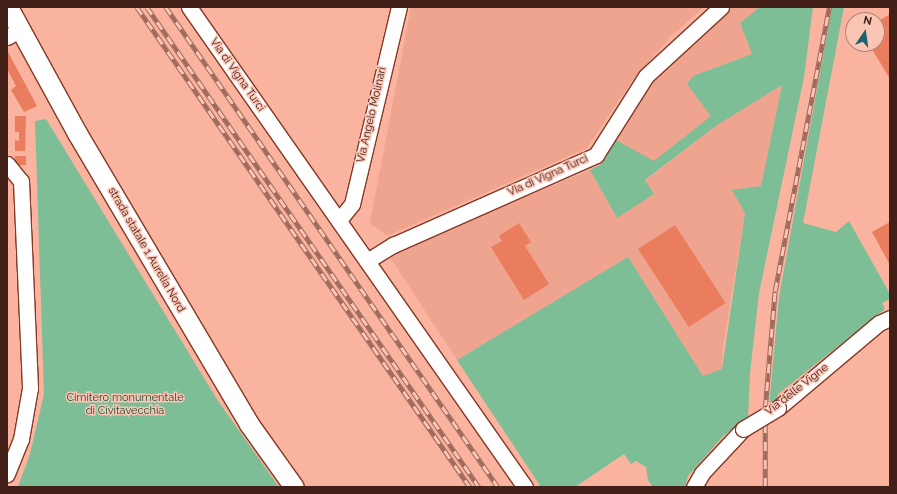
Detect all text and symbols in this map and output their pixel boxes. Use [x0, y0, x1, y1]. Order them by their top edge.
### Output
north arrow [845, 12, 885, 52]
text: N [862, 14, 873, 28]
street label: Via di Vigna Turci [207, 36, 267, 114]
street label: Via Angelo Molinari [355, 66, 389, 164]
street label: Via di Vigna Turci [506, 152, 590, 200]
street label: strada statale 1 Aurelia Nord [105, 185, 187, 315]
street label: Via delle Vigne [763, 361, 831, 419]
park label: Cimitero monumentale di Civitavecchia [66, 392, 184, 418]

